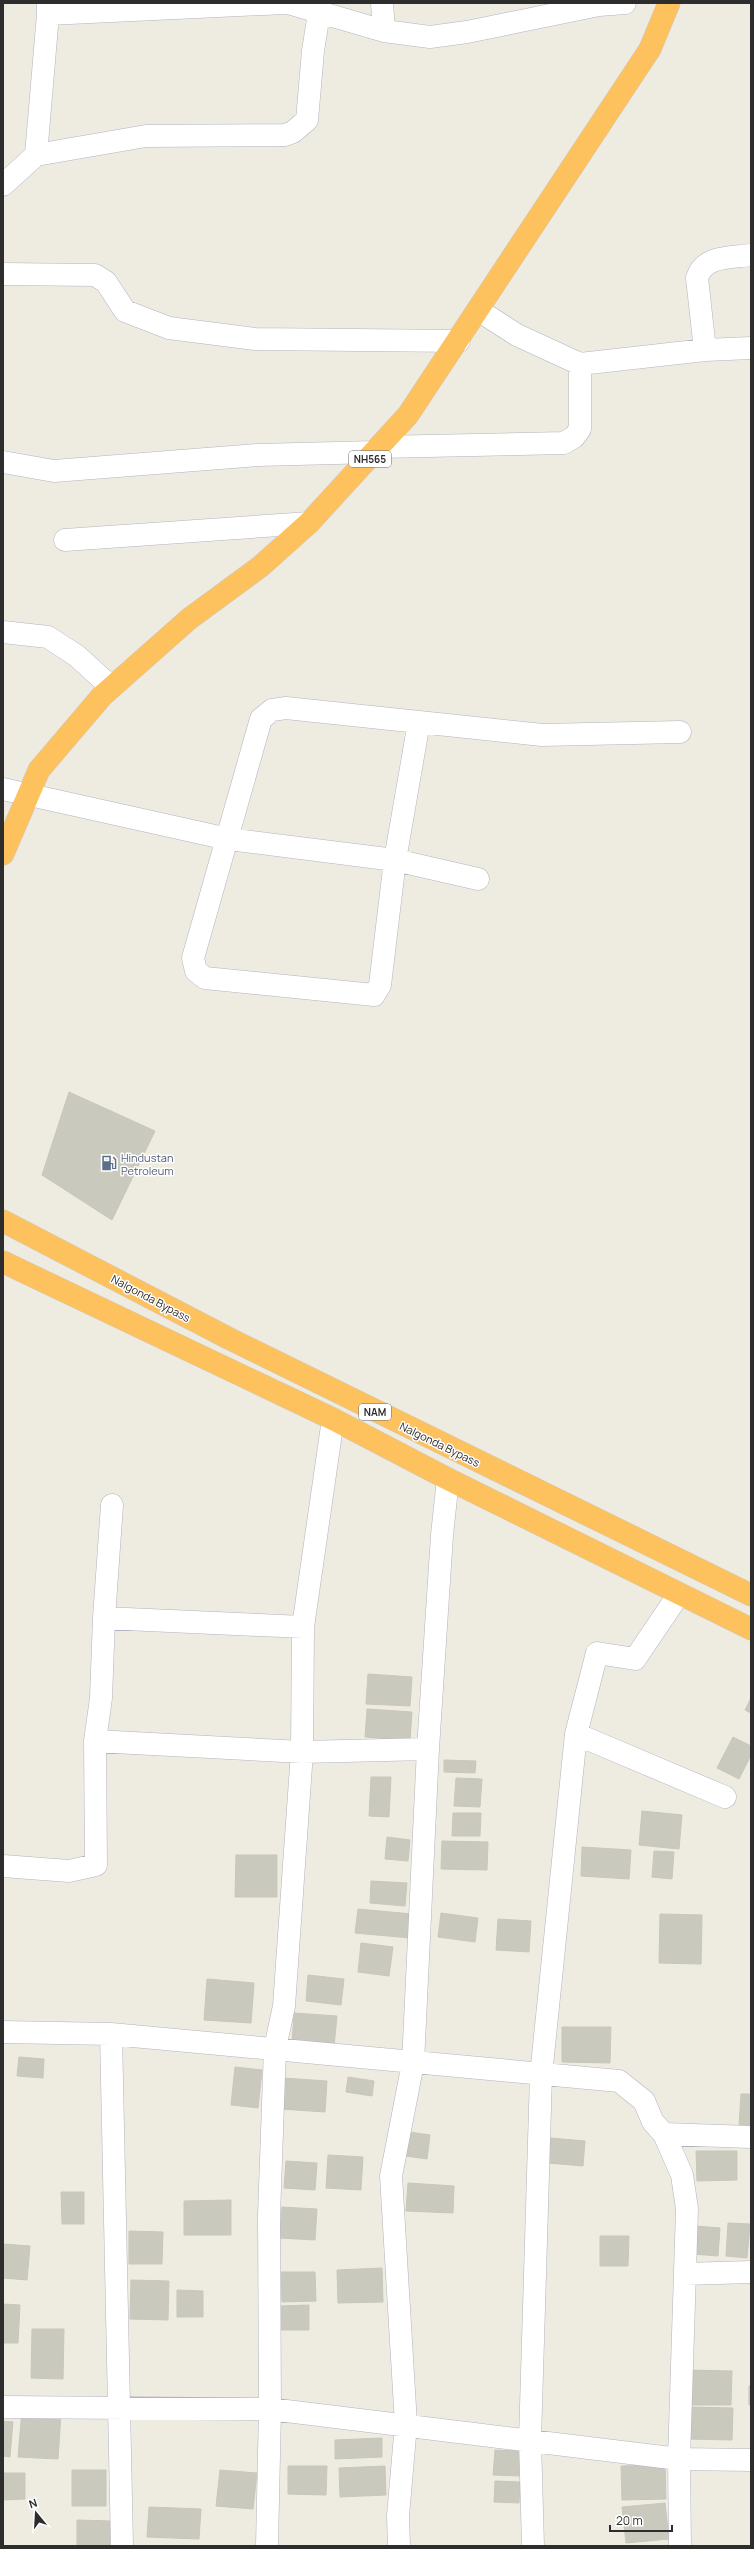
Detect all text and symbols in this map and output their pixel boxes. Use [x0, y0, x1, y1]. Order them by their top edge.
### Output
road number: NH565 [349, 451, 391, 467]
place label: Hindustan Petroleum [121, 1150, 174, 1178]
fuel station icon: Hindustan Petroleum [100, 1154, 118, 1172]
street label: Nalgonda Bypass [109, 1271, 193, 1325]
road number: NAM [359, 1404, 391, 1420]
street label: Nalgonda Bypass [397, 1418, 483, 1470]
north arrow [16, 2493, 56, 2533]
text: N [27, 2495, 39, 2511]
scale bar [610, 2507, 672, 2533]
text: 20 m [616, 2512, 643, 2529]

